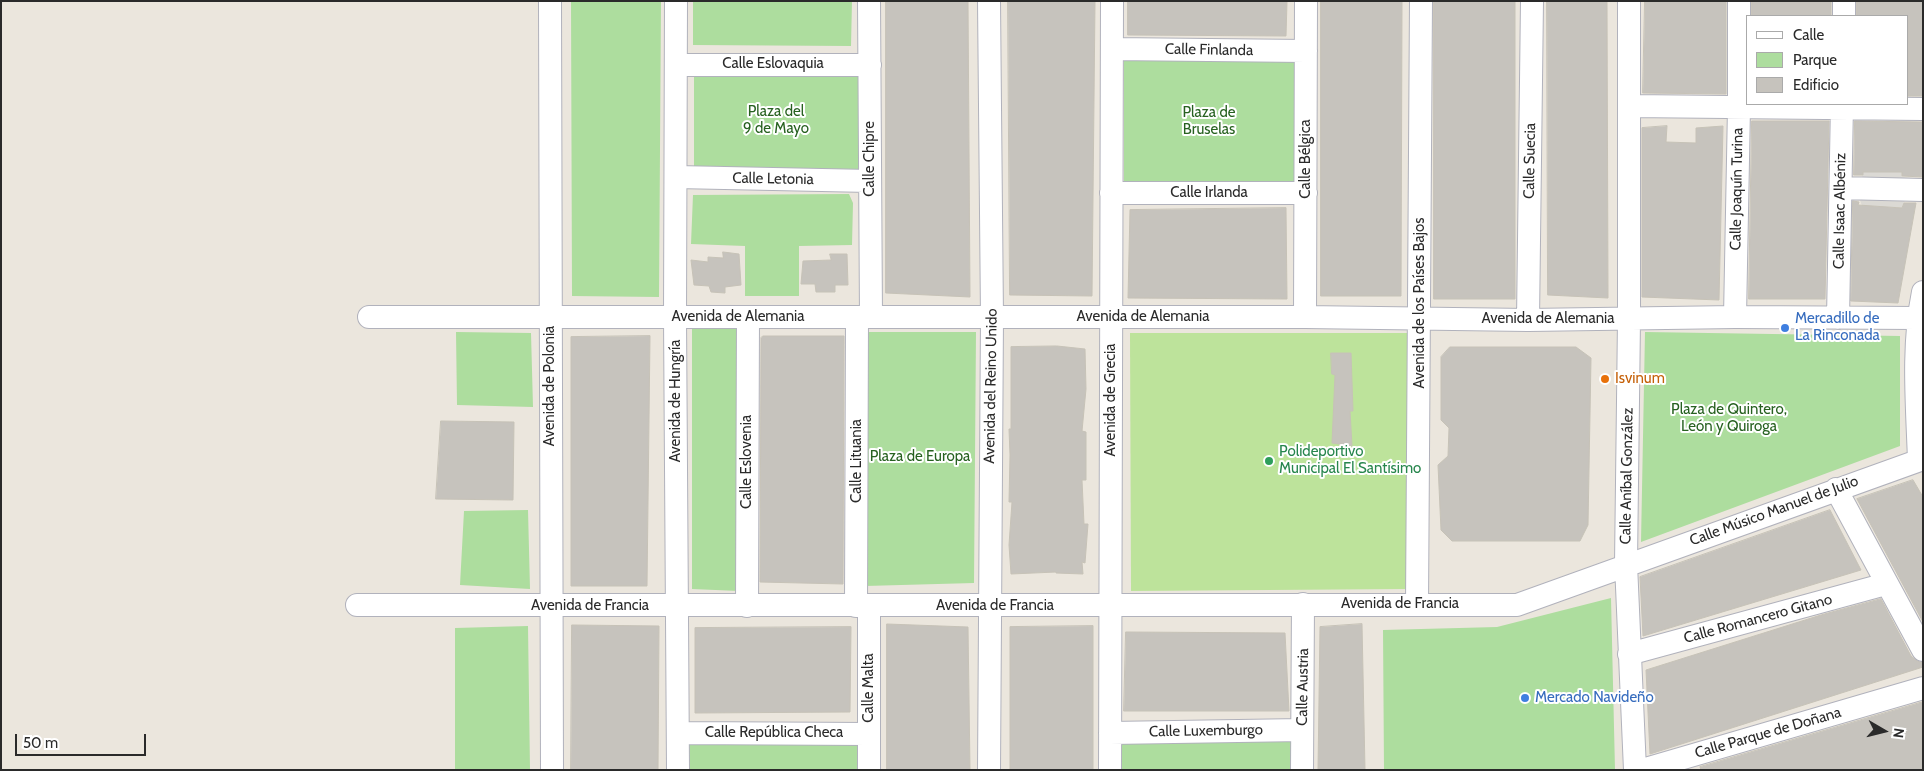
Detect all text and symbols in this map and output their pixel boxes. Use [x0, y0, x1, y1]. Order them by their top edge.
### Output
legend [1746, 15, 1909, 105]
text: Calle [1793, 26, 1824, 44]
street label: Calle Finlanda [1165, 40, 1253, 60]
text: Parque [1793, 51, 1837, 69]
street label: Calle Eslovaquia [722, 55, 824, 73]
text: Edificio [1793, 76, 1839, 94]
park label: Plaza del 9 de Mayo [743, 103, 809, 138]
park label: Plaza de Bruselas [1183, 104, 1235, 139]
street label: Calle Bélgica [1297, 119, 1315, 199]
street label: Calle Chipre [861, 121, 879, 197]
street label: Calle Suecia [1520, 123, 1540, 199]
street label: Calle Joaquín Turina [1727, 127, 1747, 251]
street label: Calle Isaac Albéniz [1830, 153, 1850, 269]
street label: Calle Letonia [732, 169, 814, 189]
street label: Calle Irlanda [1170, 184, 1248, 202]
street label: Avenida de los Países Bajos [1411, 218, 1429, 388]
street label: Avenida de Alemania [672, 308, 804, 326]
street label: Avenida del Reino Unido [981, 308, 1001, 464]
street label: Avenida de Alemania [1077, 308, 1209, 326]
street label: Avenida de Alemania [1482, 310, 1614, 328]
place label: Mercadillo de La Rinconada [1795, 310, 1880, 345]
marker: Mercadillo de La Rinconada [1779, 322, 1791, 334]
street label: Avenida de Polonia [541, 326, 559, 446]
street label: Avenida de Hungría [667, 340, 685, 462]
street label: Avenida de Grecia [1102, 344, 1120, 456]
place label: Isvinum [1615, 370, 1665, 388]
marker: Isvinum [1599, 373, 1611, 385]
park label: Plaza de Quintero, León y Quiroga [1671, 401, 1787, 436]
street label: Calle Aníbal González [1617, 407, 1637, 545]
street label: Calle Eslovenia [738, 415, 756, 509]
street label: Calle Lituania [848, 419, 866, 503]
place label: Polideportivo Municipal El Santísimo [1279, 443, 1421, 478]
park label: Plaza de Europa [870, 448, 970, 466]
marker: Polideportivo Municipal El Santísimo [1263, 455, 1275, 467]
street label: Calle Músico Manuel de Julio [1687, 472, 1861, 550]
street label: Calle Romancero Gitano [1682, 591, 1834, 647]
street label: Avenida de Francia [1341, 595, 1459, 613]
street label: Avenida de Francia [531, 597, 649, 615]
street label: Avenida de Francia [936, 597, 1054, 615]
street label: Calle Austria [1293, 648, 1313, 726]
street label: Calle Malta [860, 653, 878, 723]
place label: Mercado Navideño [1535, 689, 1654, 707]
marker: Mercado Navideño [1519, 692, 1531, 704]
street label: Calle Parque de Doñana [1693, 703, 1843, 763]
north arrow [1859, 706, 1909, 756]
street label: Calle Luxemburgo [1149, 721, 1263, 741]
scale bar [18, 724, 149, 756]
street label: Calle República Checa [705, 724, 843, 742]
text: N [1889, 727, 1908, 739]
text: 50 m [23, 734, 58, 752]

